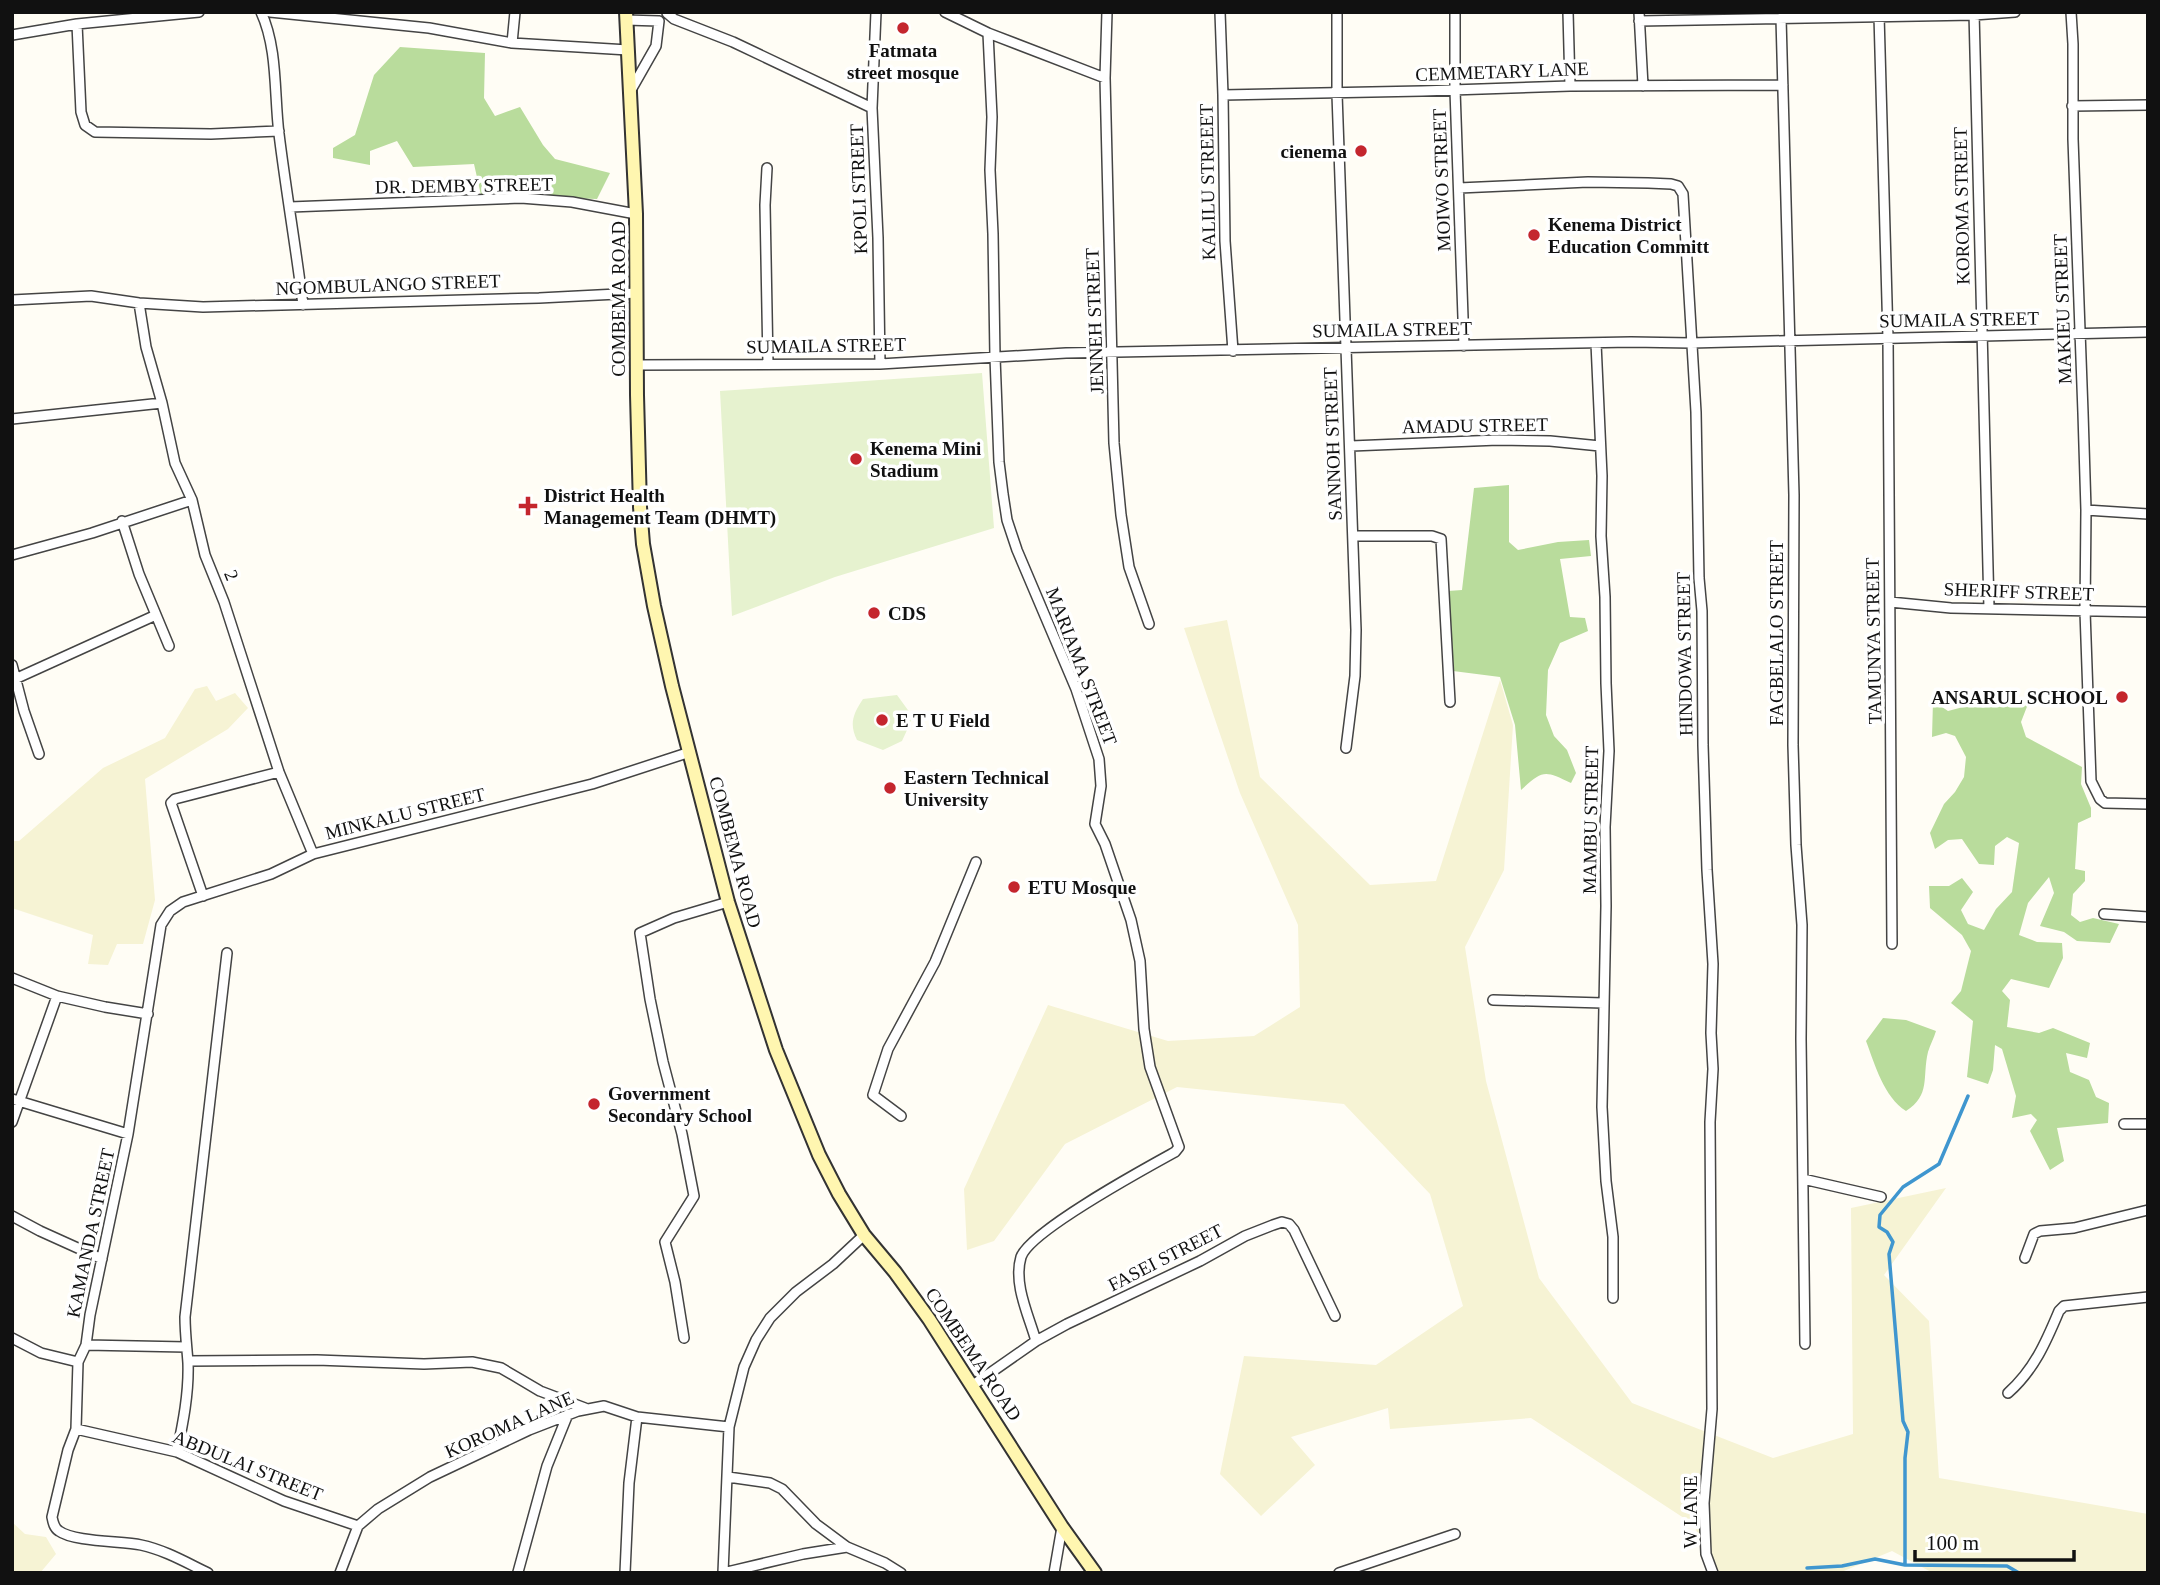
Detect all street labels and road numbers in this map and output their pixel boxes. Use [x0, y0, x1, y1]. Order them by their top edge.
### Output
street label: CEMMETARY LANE [1415, 58, 1589, 85]
street label: KALILU STREEET [1196, 103, 1219, 261]
street label: MOIWO STREET [1428, 108, 1454, 252]
street label: KPOLI STREET [846, 123, 871, 254]
street label: KOROMA STREET [1950, 127, 1973, 285]
street label: DR. DEMBY STREET [375, 173, 554, 198]
street label: COMBEMA ROAD [608, 221, 629, 377]
street label: MAKIEU STREET [2049, 233, 2076, 385]
street label: JENNEH STREET [1081, 247, 1108, 394]
street label: NGOMBULANGO STREET [275, 270, 501, 299]
street label: SUMAILA STREET [1879, 308, 2040, 331]
street label: SUMAILA STREET [1312, 318, 1473, 341]
street label: SUMAILA STREET [746, 334, 907, 357]
street label: SANNOH STREET [1319, 366, 1346, 521]
street label: AMADU STREET [1402, 414, 1549, 437]
street label: FAGBELALO STREET [1766, 540, 1787, 726]
street label: TAMUNYA STREET [1862, 557, 1885, 725]
street label: 2 [220, 567, 243, 584]
street label: HINDOWA STREET [1673, 571, 1696, 736]
street label: SHERIFF STREET [1943, 578, 2095, 605]
street label: MARIAMA STREET [1042, 584, 1121, 748]
street label: MAMBU STREET [1579, 745, 1602, 894]
street label: COMBEMA ROAD [705, 774, 766, 930]
street label: MINKALU STREET [323, 783, 488, 844]
street label: KAMANDA STREET [62, 1146, 119, 1320]
street label: FASEI STREET [1104, 1219, 1226, 1295]
street label: COMBEMA ROAD [921, 1284, 1026, 1425]
street label: KOROMA LANE [442, 1387, 577, 1462]
street label: ABDULAI STREET [170, 1426, 326, 1505]
street label: W LANE [1680, 1476, 1701, 1549]

